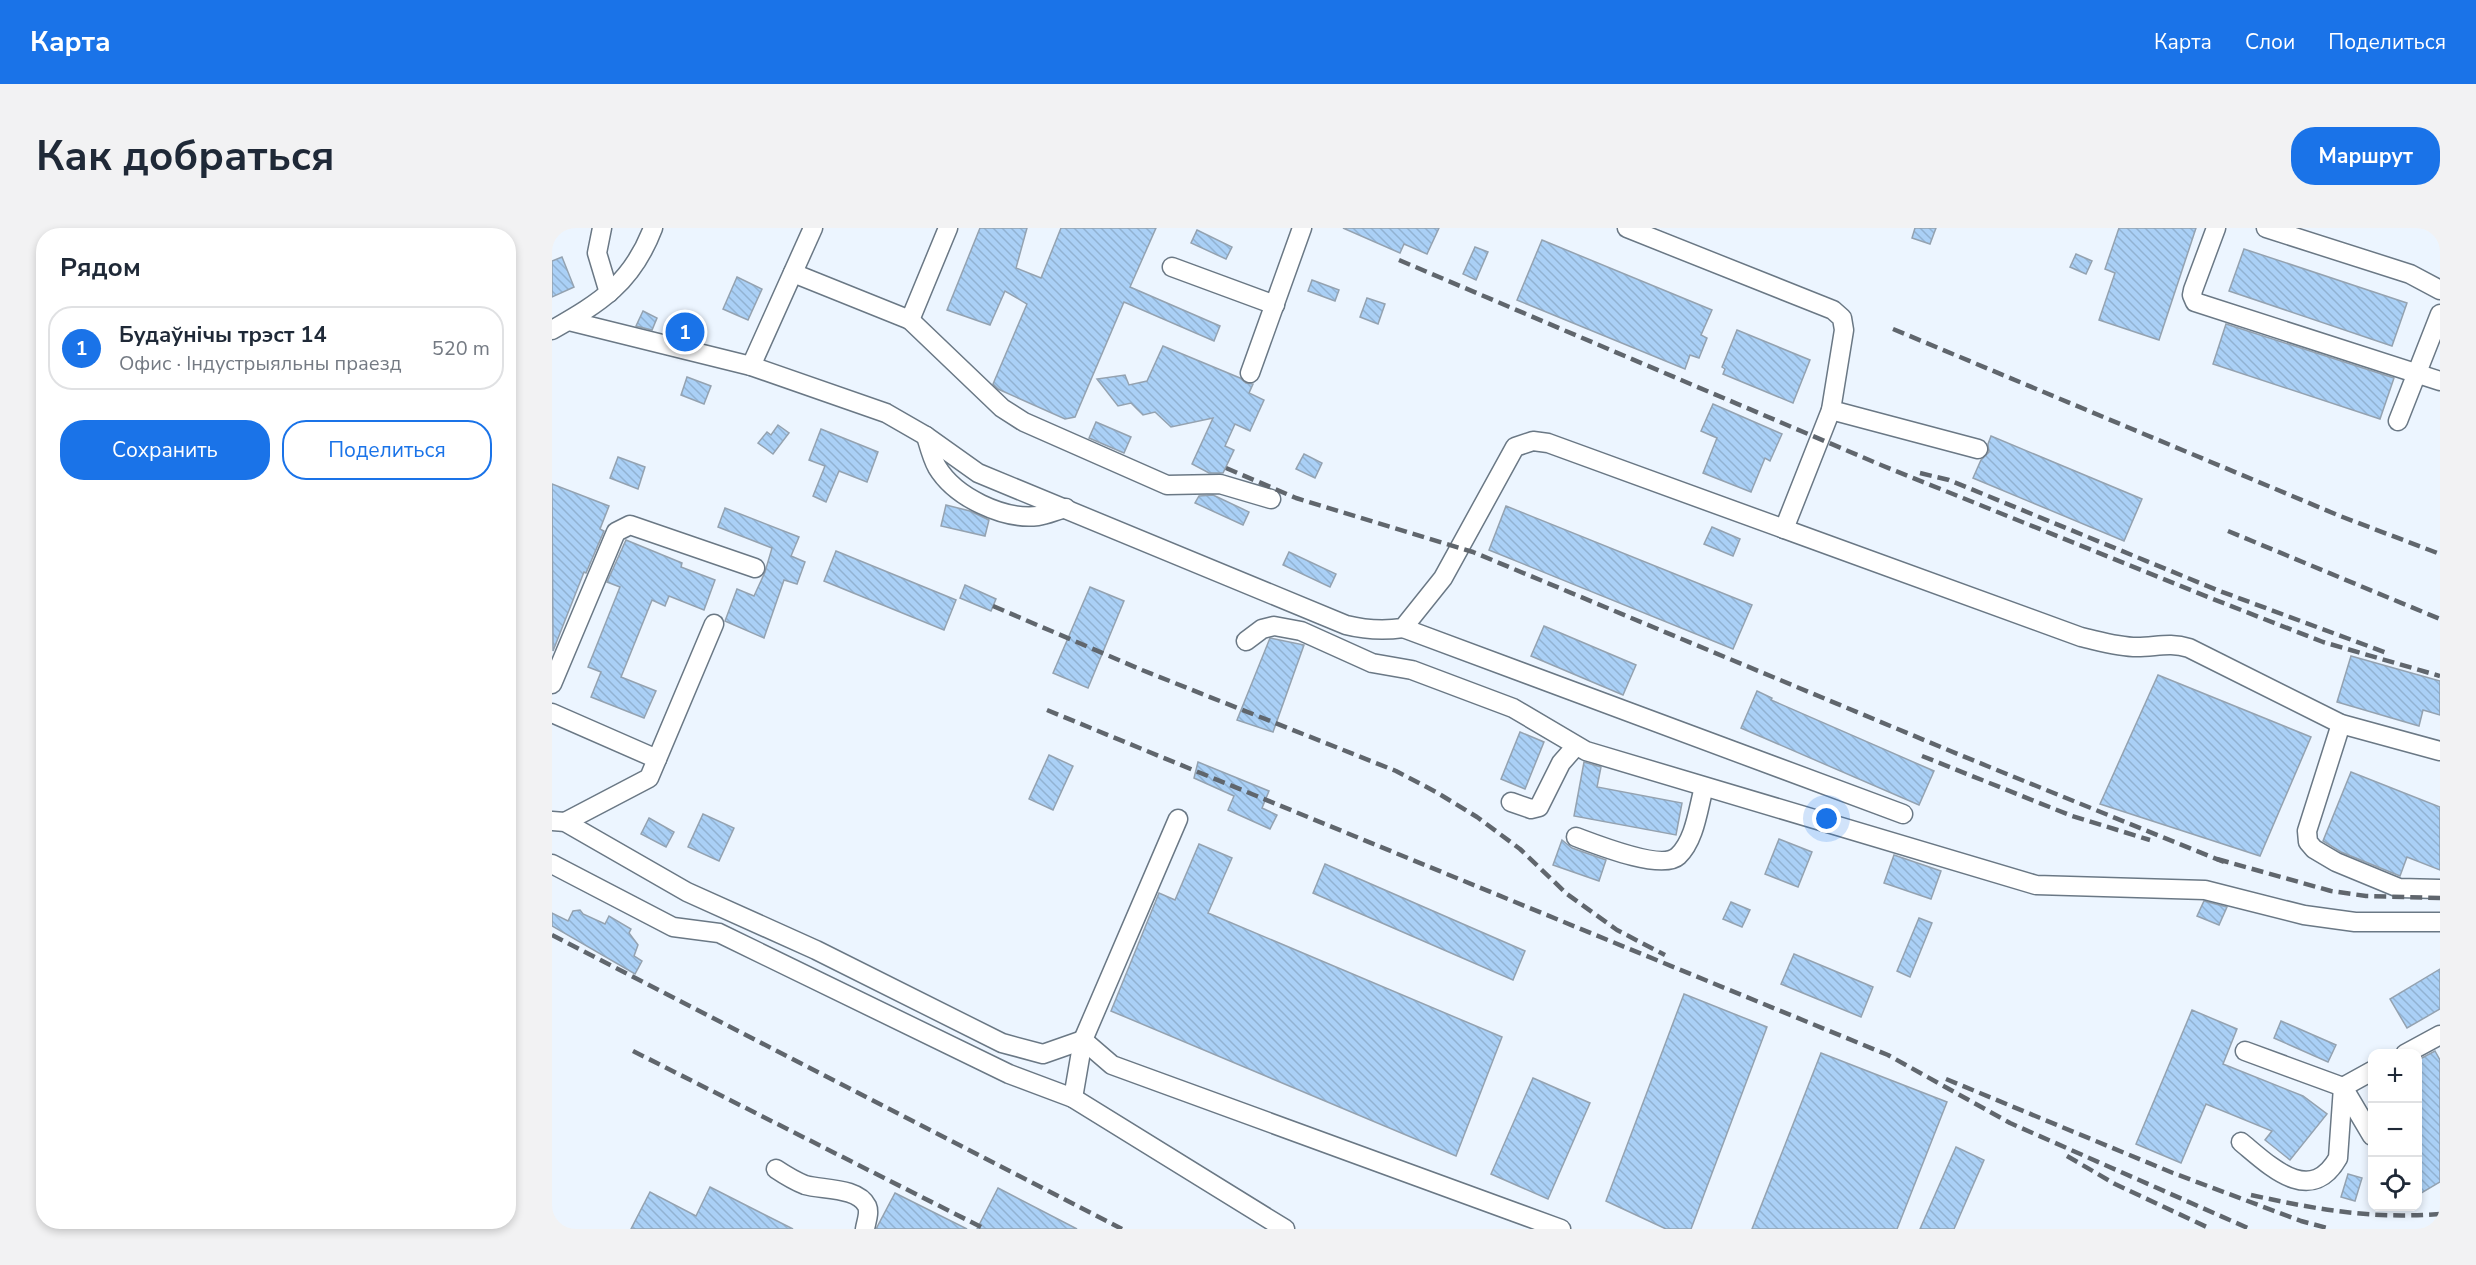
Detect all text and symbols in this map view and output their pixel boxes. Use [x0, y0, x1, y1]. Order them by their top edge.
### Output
text: Карта [30, 23, 111, 61]
text: Карта [2154, 28, 2212, 56]
text: Слои [2245, 28, 2295, 56]
text: Поделиться [2328, 28, 2446, 56]
button: Маршрут [2291, 127, 2440, 185]
text: Как добраться [36, 128, 335, 185]
text: Рядом [60, 250, 141, 285]
pin: 1 [666, 310, 704, 354]
text: Будаўнічы трэст 14 [119, 320, 327, 350]
text: 1 [76, 335, 88, 362]
text: 520 m [432, 335, 490, 362]
text: Офис · Індустрыяльны праезд [119, 350, 402, 377]
button: Сохранить [60, 420, 270, 480]
button: Поделиться [282, 420, 492, 480]
your location [1812, 804, 1841, 833]
map controls [2368, 1049, 2422, 1211]
button: + [2368, 1049, 2422, 1103]
button: − [2368, 1103, 2422, 1157]
button: locate [2368, 1157, 2422, 1211]

